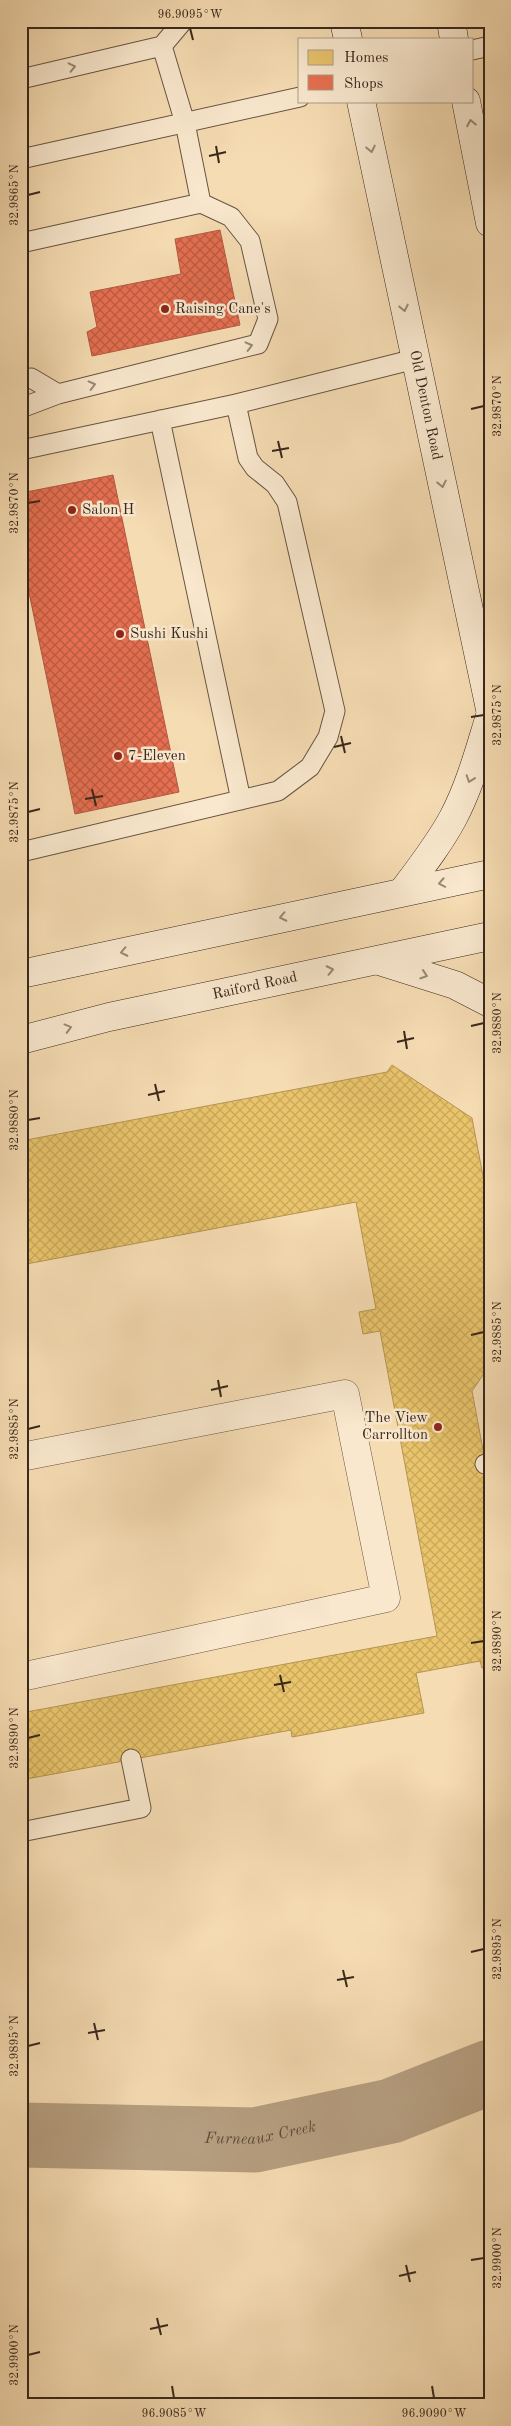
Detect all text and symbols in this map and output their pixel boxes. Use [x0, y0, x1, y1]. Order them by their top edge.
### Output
text: 96.9095°W [158, 8, 223, 21]
legend [298, 38, 474, 102]
text: Homes [344, 51, 389, 66]
one-way arrow [68, 62, 77, 73]
text: Shops [344, 77, 383, 92]
one-way arrow [466, 119, 476, 128]
one-way arrow [365, 145, 375, 153]
text: 32.9865°N [8, 164, 21, 226]
place label: Raising Cane's [175, 302, 271, 317]
marker: Raising Cane's [159, 303, 171, 315]
one-way arrow [398, 304, 409, 312]
one-way arrow [245, 342, 253, 352]
street label: Old Denton Road [407, 349, 445, 462]
text: 32.9870°N [492, 375, 504, 437]
one-way arrow [87, 380, 96, 391]
text: 32.9870°N [9, 472, 21, 534]
one-way arrow [436, 480, 446, 488]
place label: Salon H [82, 503, 135, 518]
marker: Salon H [66, 504, 78, 516]
place label: Sushi Kushi [130, 627, 208, 642]
marker: Sushi Kushi [114, 628, 126, 640]
text: 32.9875°N [491, 684, 504, 746]
place label: 7-Eleven [128, 749, 186, 764]
marker: 7-Eleven [112, 750, 124, 762]
one-way arrow [466, 775, 476, 783]
text: 32.9875°N [8, 781, 21, 843]
one-way arrow [437, 878, 446, 888]
one-way arrow [279, 911, 287, 922]
one-way arrow [120, 946, 129, 957]
one-way arrow [325, 966, 334, 976]
one-way arrow [419, 969, 427, 979]
street label: Raiford Road [211, 970, 299, 1002]
text: 32.9880°N [492, 992, 504, 1054]
one-way arrow [64, 1023, 73, 1034]
text: 32.9880°N [9, 1089, 21, 1151]
text: 32.9885°N [491, 1301, 504, 1363]
text: 32.9885°N [8, 1398, 21, 1460]
place label: The View Carrollton [362, 1411, 428, 1443]
marker: The View Carrollton [432, 1421, 444, 1433]
text: 32.9890°N [492, 1610, 504, 1672]
text: 32.9890°N [9, 1707, 21, 1769]
text: 32.9895°N [491, 1918, 504, 1980]
text: 32.9895°N [8, 2015, 21, 2077]
water label: Furneaux Creek [204, 2119, 318, 2148]
text: 32.9900°N [492, 2227, 504, 2289]
text: 32.9900°N [9, 2324, 21, 2386]
text: 96.9085°W [142, 2407, 207, 2420]
text: 96.9090°W [402, 2408, 467, 2420]

